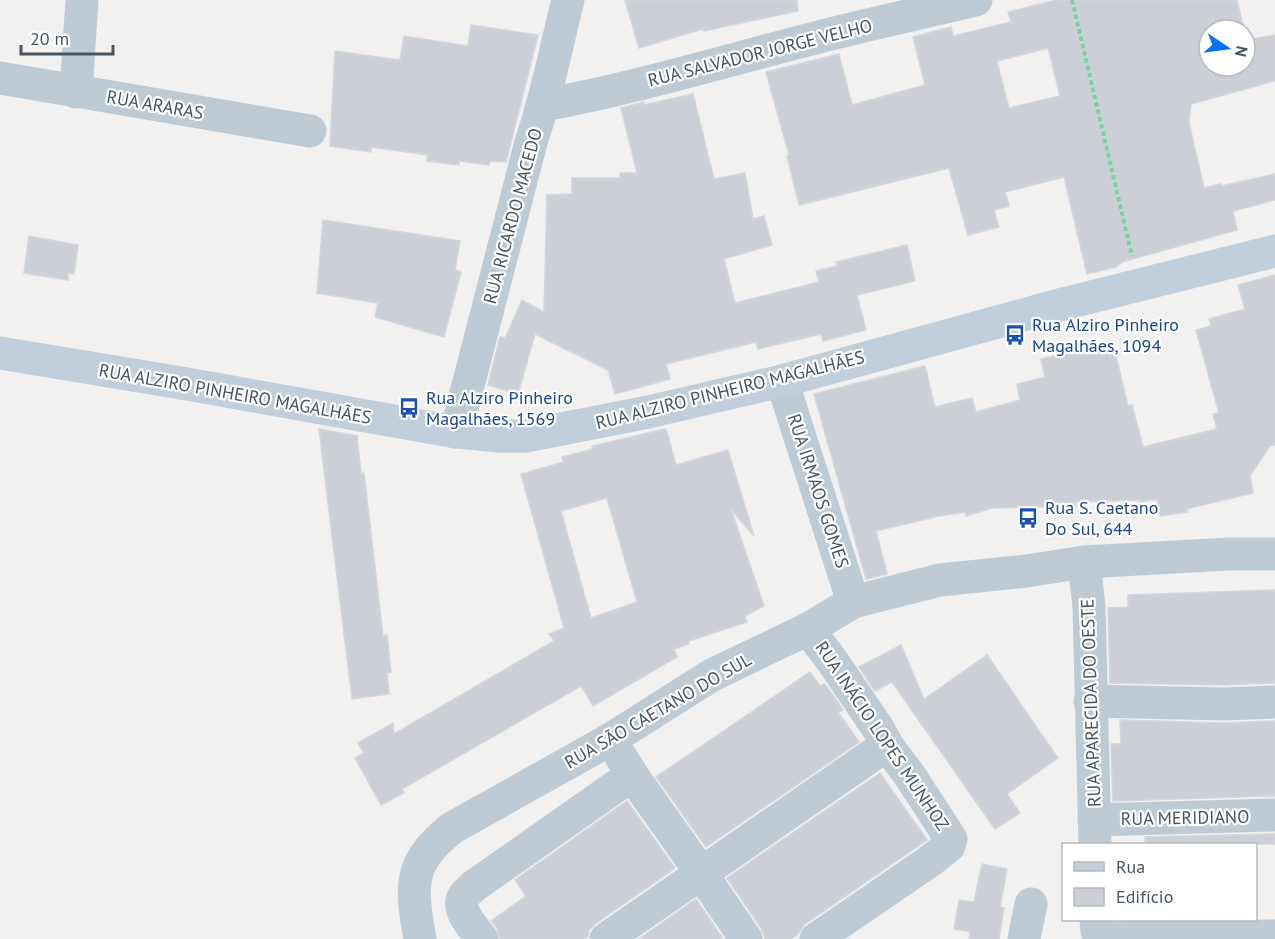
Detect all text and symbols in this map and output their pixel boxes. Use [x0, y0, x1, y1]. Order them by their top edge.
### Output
street label: RUA SALVADOR JORGE VELHO [645, 14, 874, 92]
scale bar [21, 18, 112, 56]
north arrow [1197, 18, 1257, 78]
text: 20 m [30, 27, 69, 50]
text: N [1231, 44, 1253, 59]
street label: RUA ARARAS [105, 85, 205, 124]
street label: RUA RICARDO MACEDO [478, 125, 547, 306]
place label: Rua Alziro Pinheiro Magalhães, 1094 [1032, 313, 1179, 357]
bus stop icon: Rua Alziro Pinheiro Magalhães, 1094 [1003, 323, 1027, 347]
street label: RUA ALZIRO PINHEIRO MAGALHÃES [593, 345, 867, 434]
street label: RUA ALZIRO PINHEIRO MAGALHÃES [97, 358, 373, 429]
place label: Rua Alziro Pinheiro Magalhães, 1569 [426, 386, 573, 430]
bus stop icon: Rua Alziro Pinheiro Magalhães, 1569 [397, 396, 421, 420]
street label: RUA IRMAOS GOMES [783, 411, 854, 571]
place label: Rua S. Caetano Do Sul, 644 [1045, 496, 1158, 540]
bus stop icon: Rua S. Caetano Do Sul, 644 [1016, 506, 1040, 530]
street label: RUA APARECIDA DO OESTE [1075, 599, 1106, 808]
street label: RUA INÁCIO LOPES MUNHOZ [810, 637, 955, 835]
street label: RUA SÃO CAETANO DO SUL [560, 648, 755, 773]
street label: RUA MERIDIANO [1120, 805, 1250, 830]
legend [1062, 843, 1257, 921]
text: Rua [1116, 855, 1145, 878]
text: Edifício [1116, 885, 1173, 908]

